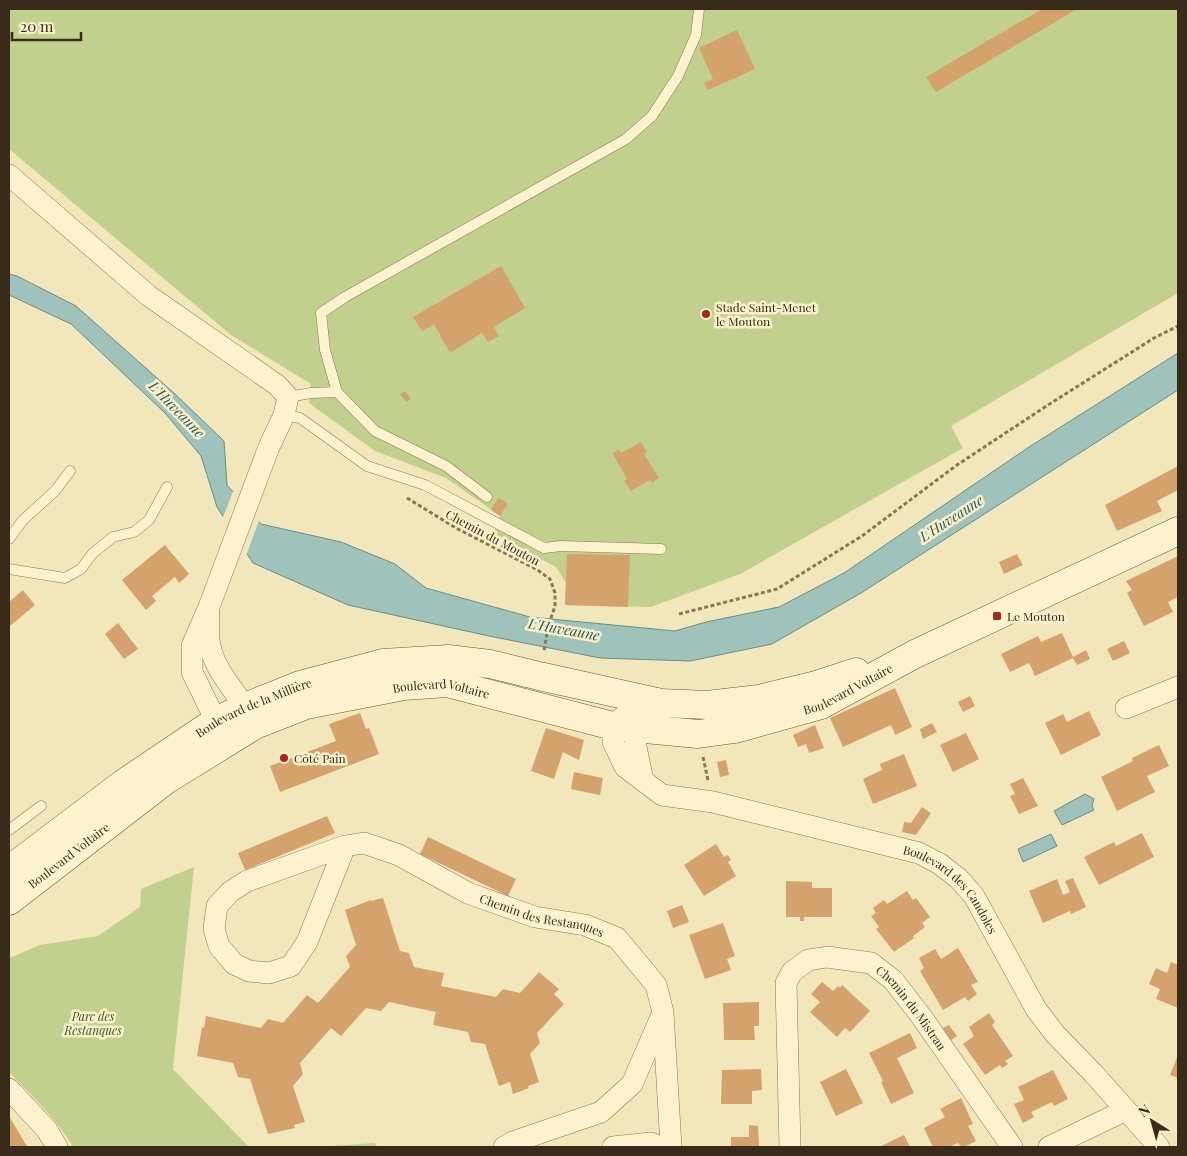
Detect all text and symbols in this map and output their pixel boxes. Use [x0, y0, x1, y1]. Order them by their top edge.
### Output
scale bar [12, 10, 81, 42]
text: 20 m [20, 16, 54, 36]
place label: Stade Saint-Menet le Mouton [716, 299, 817, 329]
marker: Stade Saint-Menet le Mouton [700, 308, 712, 320]
water label: L'Huveaune [144, 376, 209, 442]
water label: L'Huveaune [915, 490, 986, 546]
street label: Chemin du Mouton [443, 505, 543, 569]
place label: Le Mouton [1007, 608, 1065, 624]
marker: Le Mouton [991, 610, 1003, 622]
water label: L'Huveaune [526, 613, 601, 645]
street label: Boulevard Voltaire [801, 660, 895, 718]
street label: Boulevard de la Millière [192, 674, 314, 741]
street label: Boulevard Voltaire [391, 675, 491, 702]
place label: Côté Pain [294, 750, 346, 766]
marker: Côté Pain [278, 752, 290, 764]
street label: Boulevard Voltaire [24, 819, 112, 892]
street label: Boulevard des Candoles [902, 841, 1001, 937]
street label: Chemin des Restanques [477, 890, 607, 940]
street label: Chemin du Mistrau [873, 962, 950, 1053]
park label: Parc des Restanques [63, 1008, 122, 1038]
north arrow [1127, 1096, 1177, 1146]
text: N [1134, 1100, 1154, 1121]

